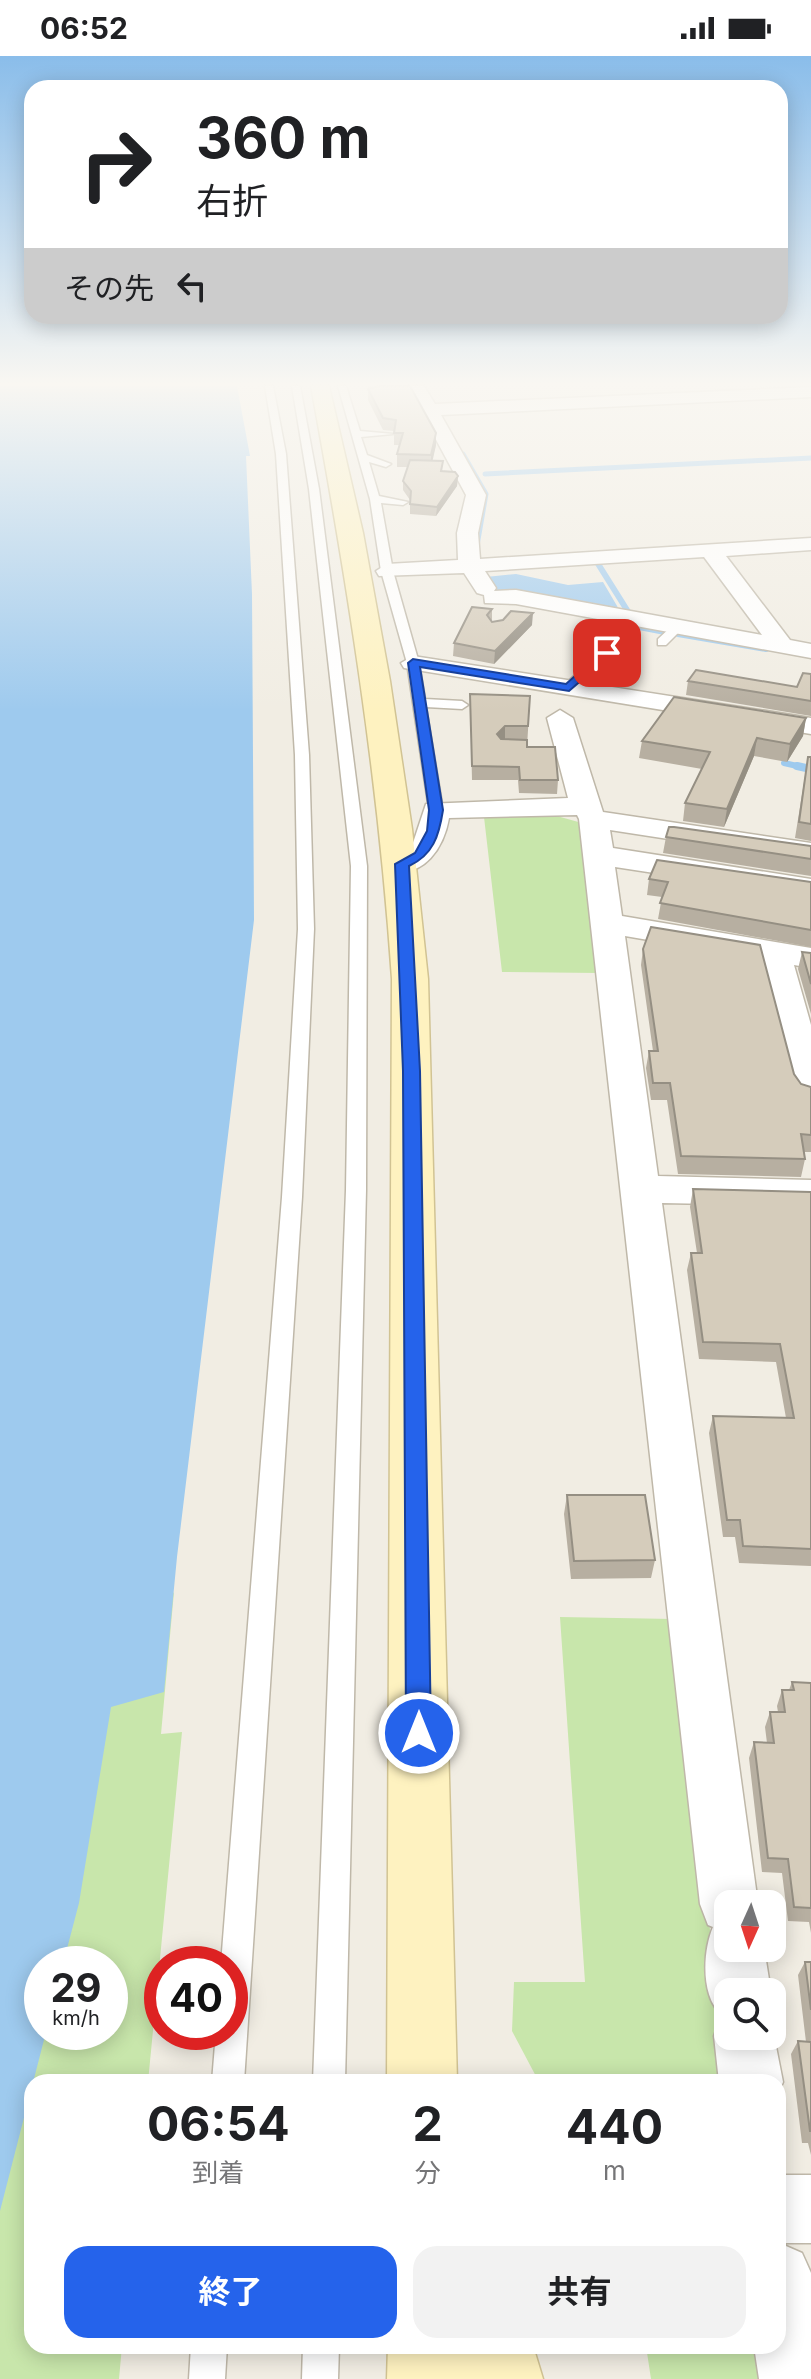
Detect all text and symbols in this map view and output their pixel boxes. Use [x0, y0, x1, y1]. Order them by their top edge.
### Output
text: 06:52 [40, 10, 128, 46]
text: 360 m [196, 104, 371, 172]
icon: right [64, 112, 168, 216]
text: 右折 [196, 179, 268, 223]
icon: left [170, 264, 214, 308]
text: その先 [64, 270, 154, 306]
pin [573, 619, 641, 687]
icon: arrive [585, 631, 629, 675]
position arrow [377, 1691, 461, 1775]
north arrow [714, 1890, 786, 1962]
map controls [714, 1890, 786, 2050]
speed limit sign: 40 [144, 1946, 248, 2050]
text: 29 [50, 1963, 102, 2012]
button: search [714, 1978, 786, 2050]
text: km/h [52, 2006, 100, 2030]
text: 06:54 [147, 2094, 290, 2153]
text: 2 [413, 2094, 443, 2153]
text: 440 [566, 2097, 663, 2156]
text: m [603, 2155, 626, 2186]
text: 到着 [192, 2157, 244, 2188]
text: 分 [415, 2157, 441, 2188]
button: 終了 [64, 2246, 397, 2338]
button: 共有 [413, 2246, 746, 2338]

